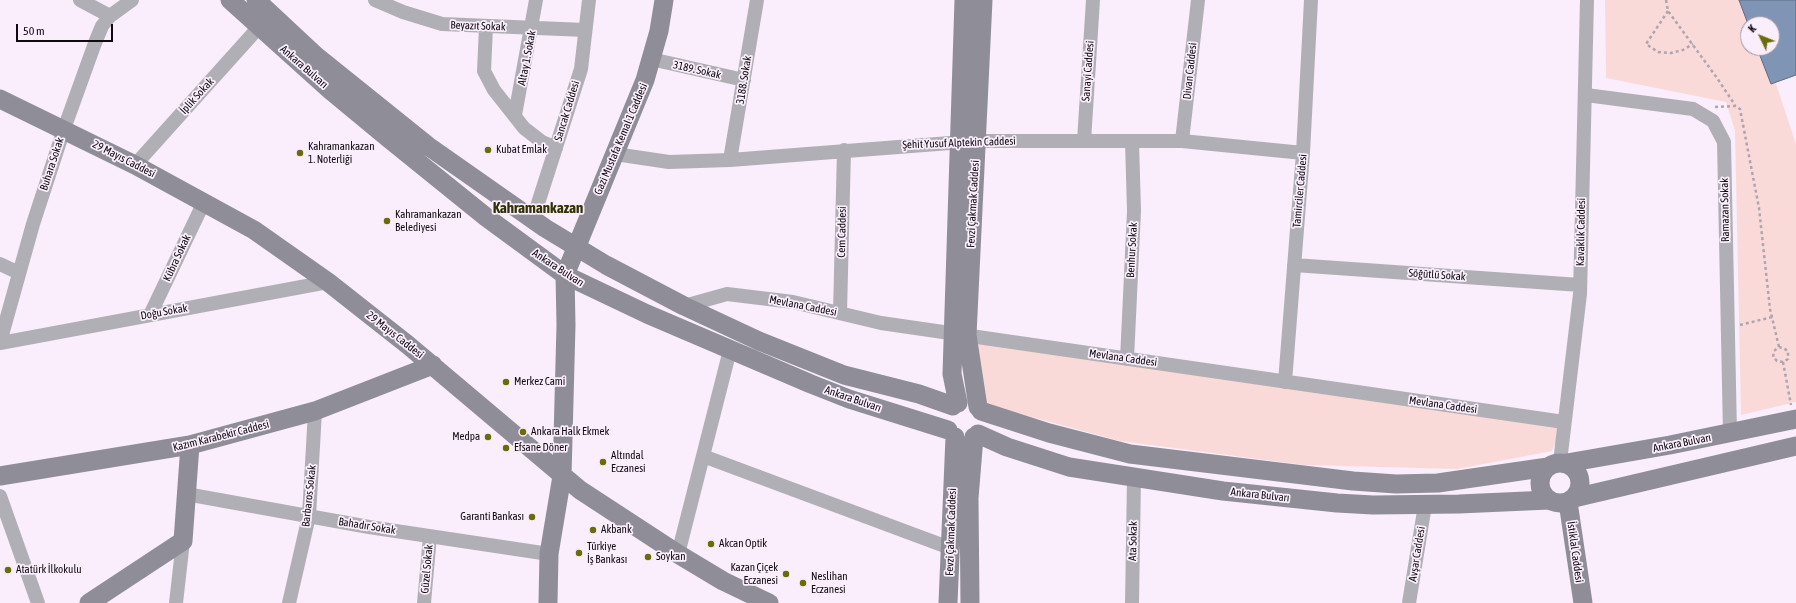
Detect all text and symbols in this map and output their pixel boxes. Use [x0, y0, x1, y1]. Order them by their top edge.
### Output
scale bar [18, 16, 115, 42]
north arrow [1740, 16, 1780, 56]
street label: Beyazıt Sokak [450, 18, 506, 34]
text: K [1746, 22, 1758, 35]
text: 50 m [23, 24, 45, 38]
street label: Altay 1. Sokak [515, 29, 539, 87]
street label: Sanayi Caddesi [1079, 40, 1097, 102]
street label: Divan Caddesi [1180, 42, 1200, 100]
street label: Ankara Bulvarı [277, 43, 331, 91]
street label: 3188. Sokak [734, 55, 754, 105]
street label: 3189. Sokak [672, 58, 722, 82]
street label: İplik Sokak [177, 75, 217, 117]
street label: Sancak Caddesi [552, 79, 582, 143]
street label: Gazi Mustafa Kemal 1 Caddesi [592, 81, 650, 197]
street label: Şehit Yusuf Alptekin Caddesi [902, 134, 1016, 152]
street label: Buhara Sokak [37, 136, 67, 192]
street label: 29 Mayıs Caddesi [90, 138, 158, 180]
place label: Kahramankazan 1. Noterliği [308, 140, 374, 166]
place label: Kubat Emlak [496, 143, 547, 157]
marker: Kubat Emlak [483, 145, 493, 155]
marker: Kahramankazan 1. Noterliği [295, 148, 305, 158]
street label: Tamirciler Caddesi [1290, 154, 1310, 228]
street label: Fevzi Çakmak Caddesi [964, 160, 982, 248]
street label: Ramazan Sokak [1718, 178, 1732, 242]
street label: Kavaklık Caddesi [1574, 198, 1588, 266]
district label: Kahramankazan [493, 199, 583, 217]
street label: Cem Caddesi [835, 206, 849, 258]
place label: Kahramankazan Belediyesi [395, 208, 461, 234]
marker: Kahramankazan Belediyesi [382, 216, 392, 226]
street label: Benhur Sokak [1124, 222, 1140, 278]
street label: Kübra Sokak [160, 233, 194, 283]
street label: Ankara Bulvarı [530, 246, 586, 290]
street label: Söğütlü Sokak [1408, 266, 1466, 284]
street label: Mevlana Caddesi [768, 293, 838, 319]
street label: Doğu Sokak [139, 301, 189, 323]
street label: 29 Mayıs Caddesi [364, 309, 426, 361]
street label: Mevlana Caddesi [1088, 347, 1158, 369]
place label: Merkez Cami [514, 375, 565, 389]
marker: Merkez Cami [501, 377, 511, 387]
street label: Ankara Bulvarı [823, 383, 883, 415]
street label: Mevlana Caddesi [1408, 394, 1478, 416]
street label: Kazım Karabekir Caddesi [172, 418, 270, 454]
place label: Ankara Halk Ekmek [531, 425, 609, 439]
marker: Ankara Halk Ekmek [518, 427, 528, 437]
place label: Medpa [452, 430, 480, 444]
street label: Ankara Bulvarı [1652, 431, 1712, 455]
marker: Medpa [483, 432, 493, 442]
place label: Efsane Döner [514, 441, 567, 455]
marker: Efsane Döner [501, 443, 511, 453]
place label: Altındal Eczanesi [611, 449, 646, 475]
marker: Altındal Eczanesi [598, 457, 608, 467]
street label: Barbaros Sokak [299, 464, 319, 528]
street label: Ankara Bulvarı [1230, 485, 1290, 505]
street label: Fevzi Çakmak Caddesi [943, 488, 959, 576]
place label: Garanti Bankası [460, 510, 524, 524]
marker: Garanti Bankası [527, 512, 537, 522]
street label: Bahadır Sokak [337, 515, 397, 537]
street label: Ata Sokak [1126, 521, 1140, 561]
street label: İstiklal Caddesi [1564, 521, 1586, 583]
place label: Akbank [601, 523, 632, 537]
marker: Akbank [588, 525, 598, 535]
street label: Avşar Caddesi [1406, 526, 1428, 582]
place label: Akcan Optik [719, 537, 767, 551]
marker: Akcan Optik [706, 539, 716, 549]
place label: Türkiye İş Bankası [587, 540, 627, 566]
street label: Güzel Sokak [418, 544, 436, 594]
marker: Türkiye İş Bankası [574, 548, 584, 558]
place label: Soykan [656, 550, 686, 564]
marker: Soykan [643, 552, 653, 562]
place label: Kazan Çiçek Eczanesi [730, 561, 778, 587]
place label: Atatürk İlkokulu [16, 563, 82, 577]
marker: Atatürk İlkokulu [3, 565, 13, 575]
marker: Kazan Çiçek Eczanesi [781, 569, 791, 579]
place label: Neslihan Eczanesi [811, 570, 848, 596]
marker: Neslihan Eczanesi [798, 578, 808, 588]

